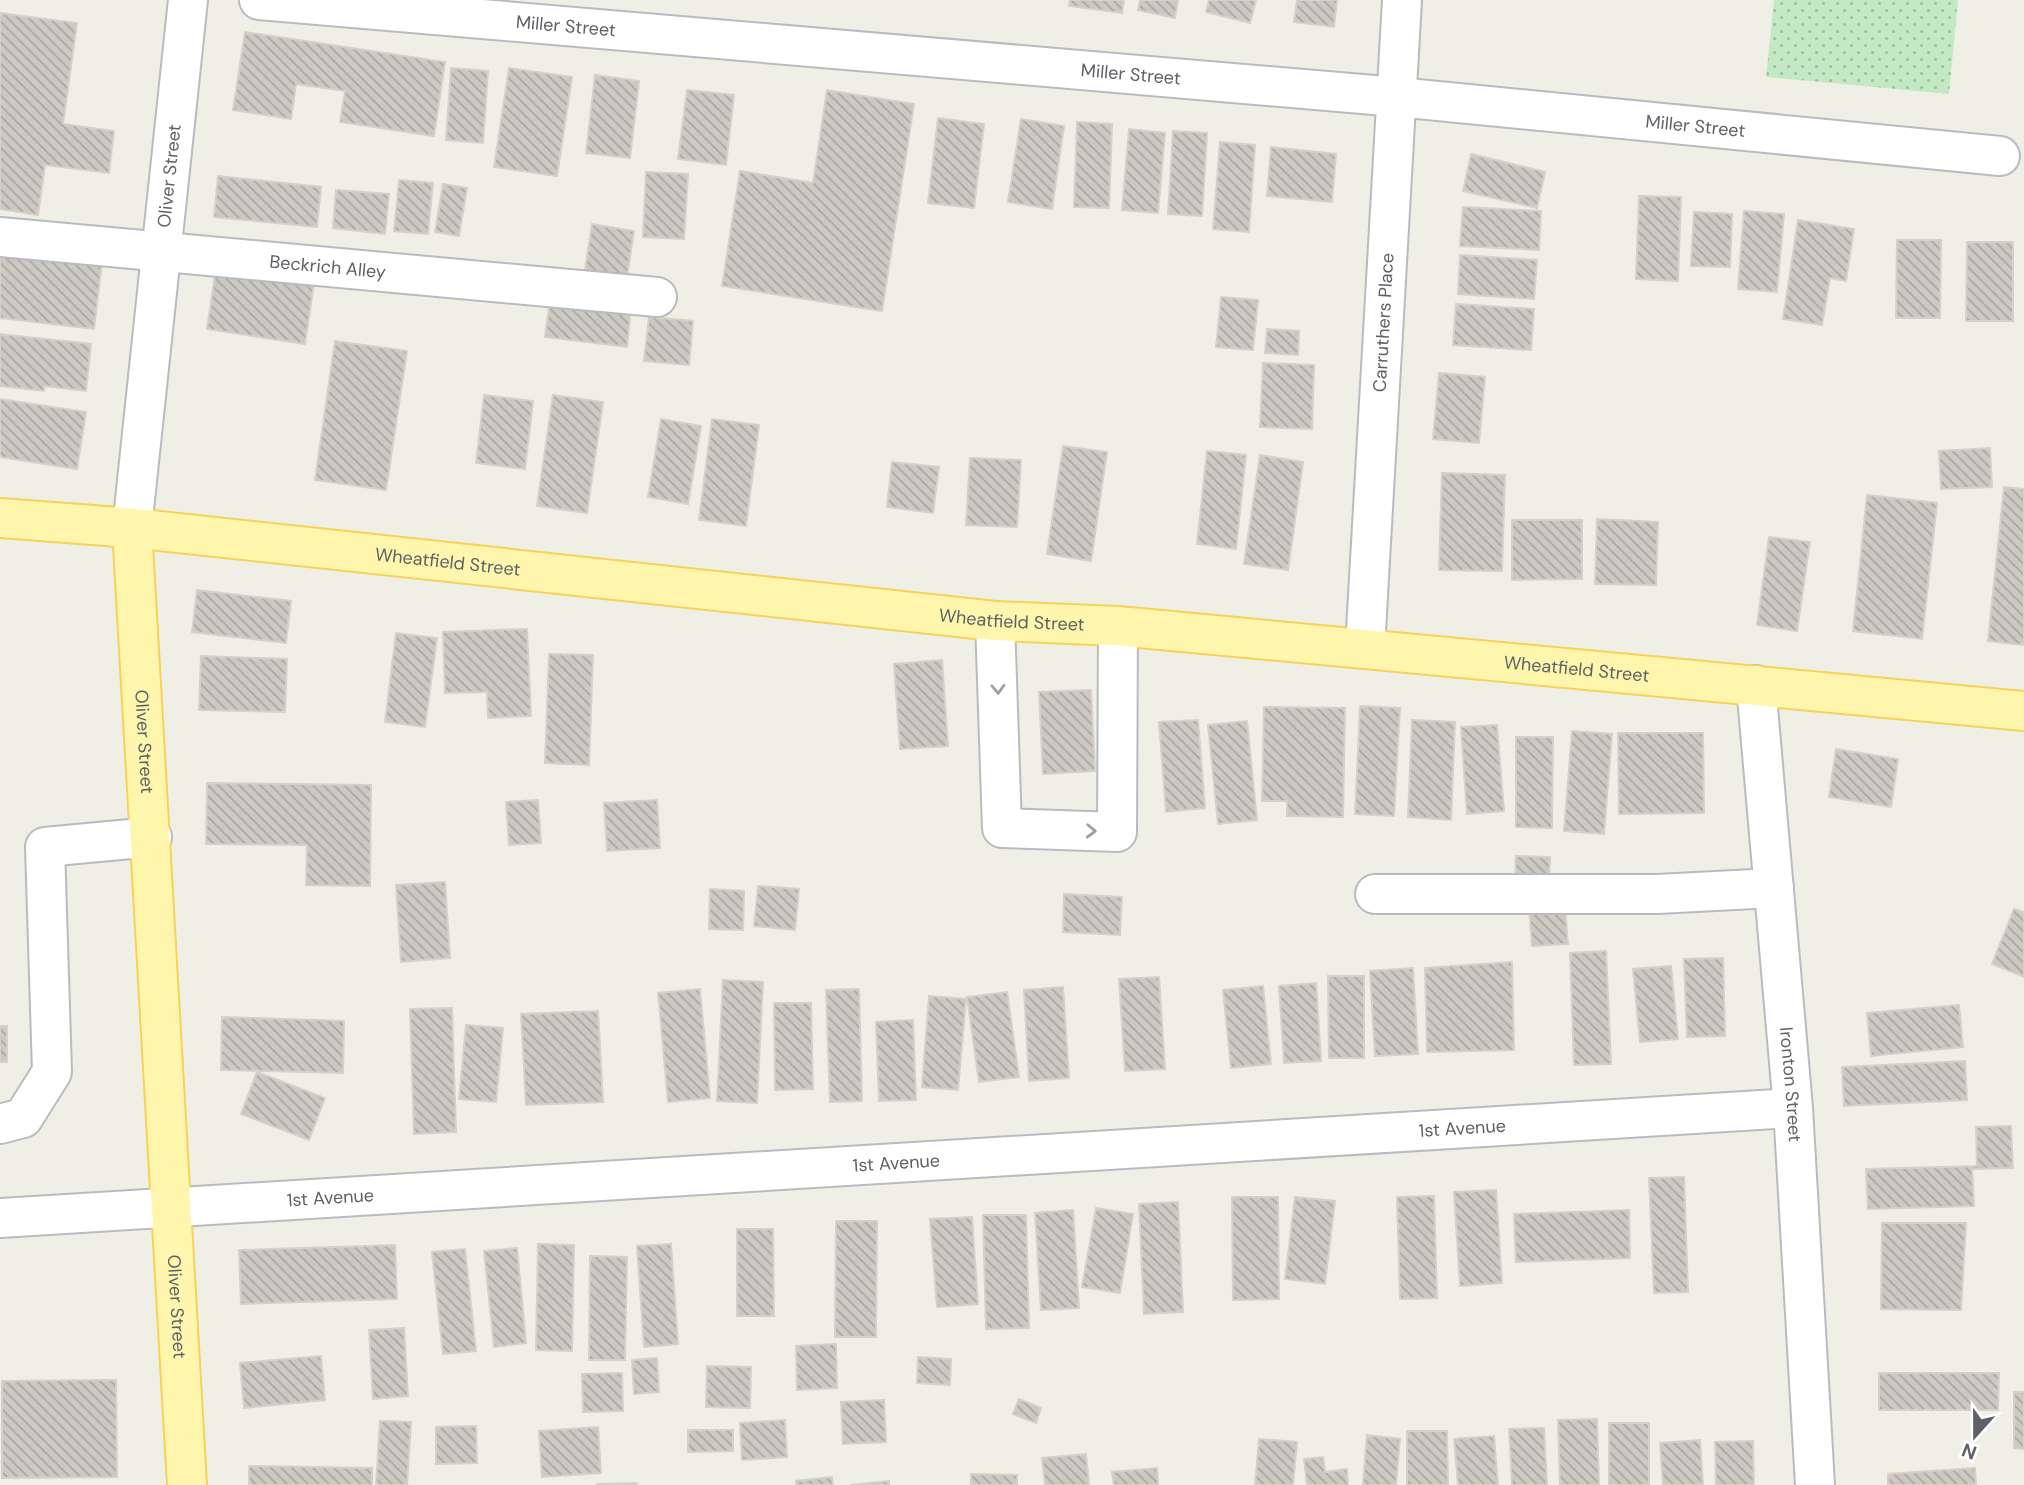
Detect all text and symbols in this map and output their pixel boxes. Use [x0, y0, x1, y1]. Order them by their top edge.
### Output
street label: Miller Street [515, 10, 617, 42]
street label: Miller Street [1080, 58, 1182, 91]
street label: Miller Street [1644, 109, 1747, 143]
street label: Oliver Street [152, 123, 187, 229]
street label: Beckrich Alley [268, 250, 387, 284]
street label: Carruthers Place [1368, 252, 1400, 393]
street label: Wheatfield Street [374, 542, 522, 582]
street label: Wheatfield Street [938, 603, 1085, 637]
street label: Wheatfield Street [1503, 650, 1650, 688]
one-way arrow [990, 684, 1005, 695]
street label: Oliver Street [129, 689, 159, 794]
one-way arrow [1086, 824, 1097, 839]
street label: Ironton Street [1774, 1026, 1807, 1143]
street label: 1st Avenue [1418, 1114, 1507, 1143]
street label: 1st Avenue [852, 1148, 941, 1178]
street label: 1st Avenue [286, 1183, 375, 1212]
street label: Oliver Street [162, 1254, 192, 1359]
north arrow [1940, 1401, 2010, 1471]
text: N [1958, 1437, 1980, 1466]

